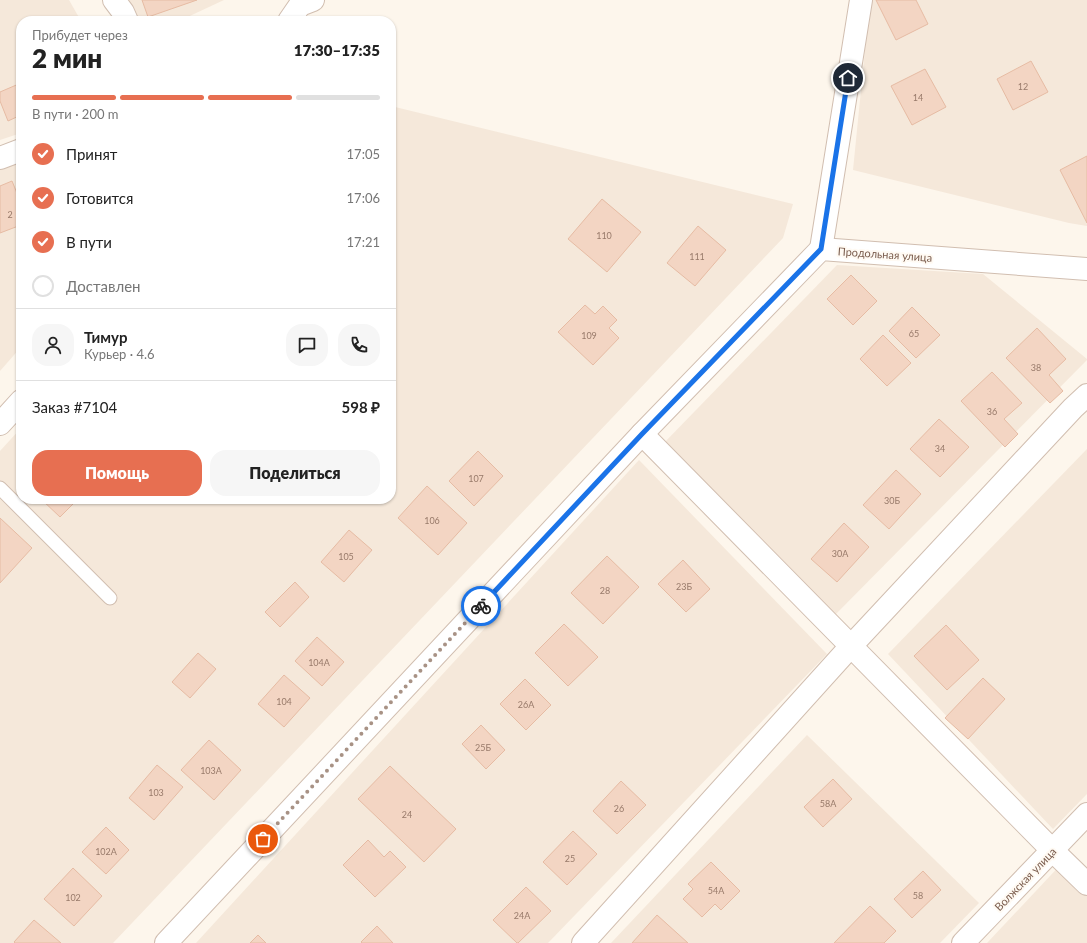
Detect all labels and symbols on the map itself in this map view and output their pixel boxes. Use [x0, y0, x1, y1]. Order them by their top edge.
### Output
pin [831, 61, 865, 95]
house number: 12 [1018, 81, 1028, 92]
house number: 14 [913, 92, 923, 103]
house number: 2 [7, 209, 13, 220]
house number: 110 [596, 230, 612, 241]
street label: Продольная улица [837, 244, 933, 264]
house number: 111 [689, 251, 705, 262]
house number: 65 [909, 328, 919, 339]
house number: 109 [581, 330, 597, 341]
house number: 38 [1031, 362, 1041, 373]
house number: 36 [987, 406, 997, 417]
house number: 34 [935, 443, 945, 454]
house number: 107 [468, 473, 484, 484]
house number: 30Б [884, 495, 900, 506]
house number: 106 [424, 515, 440, 526]
house number: 30А [832, 548, 849, 559]
house number: 105 [338, 551, 354, 562]
house number: 23Б [676, 581, 692, 592]
house number: 28 [600, 585, 610, 596]
courier [461, 586, 501, 626]
house number: 104А [308, 657, 331, 668]
house number: 104 [276, 696, 292, 707]
house number: 26А [518, 699, 535, 710]
house number: 25Б [475, 742, 491, 753]
house number: 103А [200, 765, 223, 776]
house number: 103 [148, 787, 164, 798]
house number: 58А [820, 798, 837, 809]
house number: 26 [614, 803, 624, 814]
house number: 24 [402, 809, 412, 820]
pin [246, 822, 280, 856]
street label: Волжская улица [992, 845, 1058, 913]
house number: 102А [95, 846, 118, 857]
house number: 25 [565, 853, 575, 864]
house number: 54А [708, 885, 725, 896]
house number: 58 [913, 890, 923, 901]
house number: 102 [65, 892, 81, 903]
house number: 24А [514, 910, 531, 921]

